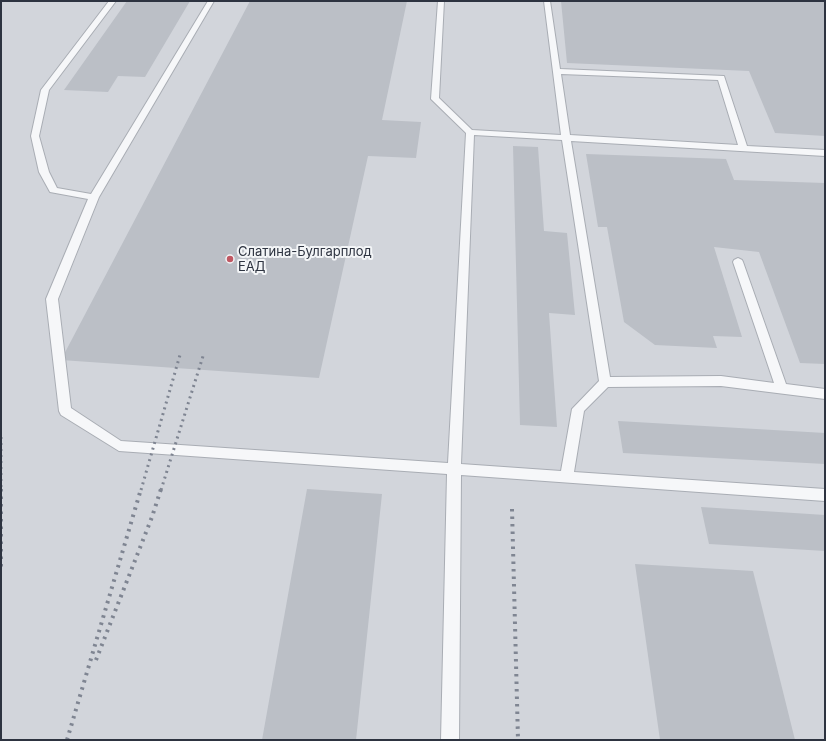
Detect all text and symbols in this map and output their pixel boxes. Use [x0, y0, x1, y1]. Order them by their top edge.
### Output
place label: Слатина-Булгарплод ЕАД [238, 244, 372, 275]
marker: Слатина-Булгарплод ЕАД [225, 254, 235, 264]

